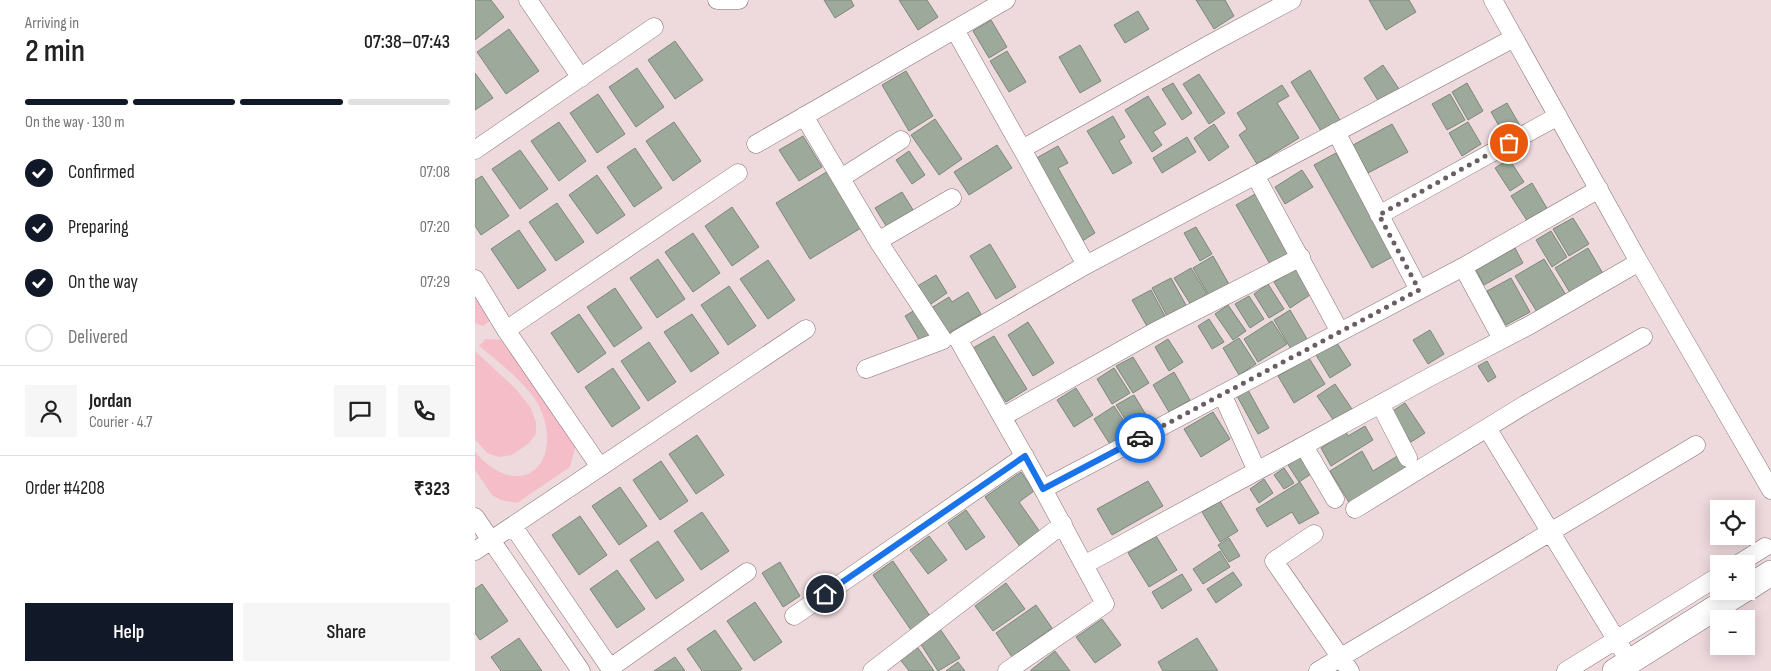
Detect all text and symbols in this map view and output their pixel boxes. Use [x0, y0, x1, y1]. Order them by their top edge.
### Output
text: Arriving in [25, 14, 79, 33]
text: 07:38–07:43 [364, 31, 450, 54]
text: 2 min [25, 32, 85, 71]
text: On the way · 130 m [25, 113, 124, 132]
pin [1488, 122, 1530, 164]
icon: bag [1495, 129, 1523, 157]
icon: check [25, 159, 53, 187]
text: Confirmed [68, 161, 135, 184]
text: 07:08 [419, 163, 450, 182]
icon: check [25, 214, 53, 242]
text: Preparing [68, 216, 129, 239]
text: 07:20 [420, 218, 450, 237]
icon: check [25, 269, 53, 297]
text: On the way [68, 271, 138, 294]
text: 07:29 [420, 273, 450, 292]
text: Delivered [68, 326, 128, 349]
button: person [25, 385, 77, 437]
button: chat [334, 385, 386, 437]
button: phone [398, 385, 450, 437]
text: Jordan [89, 390, 132, 413]
text: Courier · 4.7 [89, 413, 152, 432]
courier [1115, 413, 1165, 463]
icon: car [1126, 424, 1154, 452]
text: Order #4208 [25, 477, 105, 500]
text: ₹323 [414, 478, 450, 501]
map controls [1710, 500, 1755, 655]
button: locate [1710, 500, 1755, 545]
button: + [1710, 555, 1755, 600]
pin [804, 573, 846, 615]
icon: home [811, 580, 839, 608]
button: Help [25, 603, 233, 661]
button: Share [243, 603, 450, 661]
button: − [1710, 610, 1755, 655]

